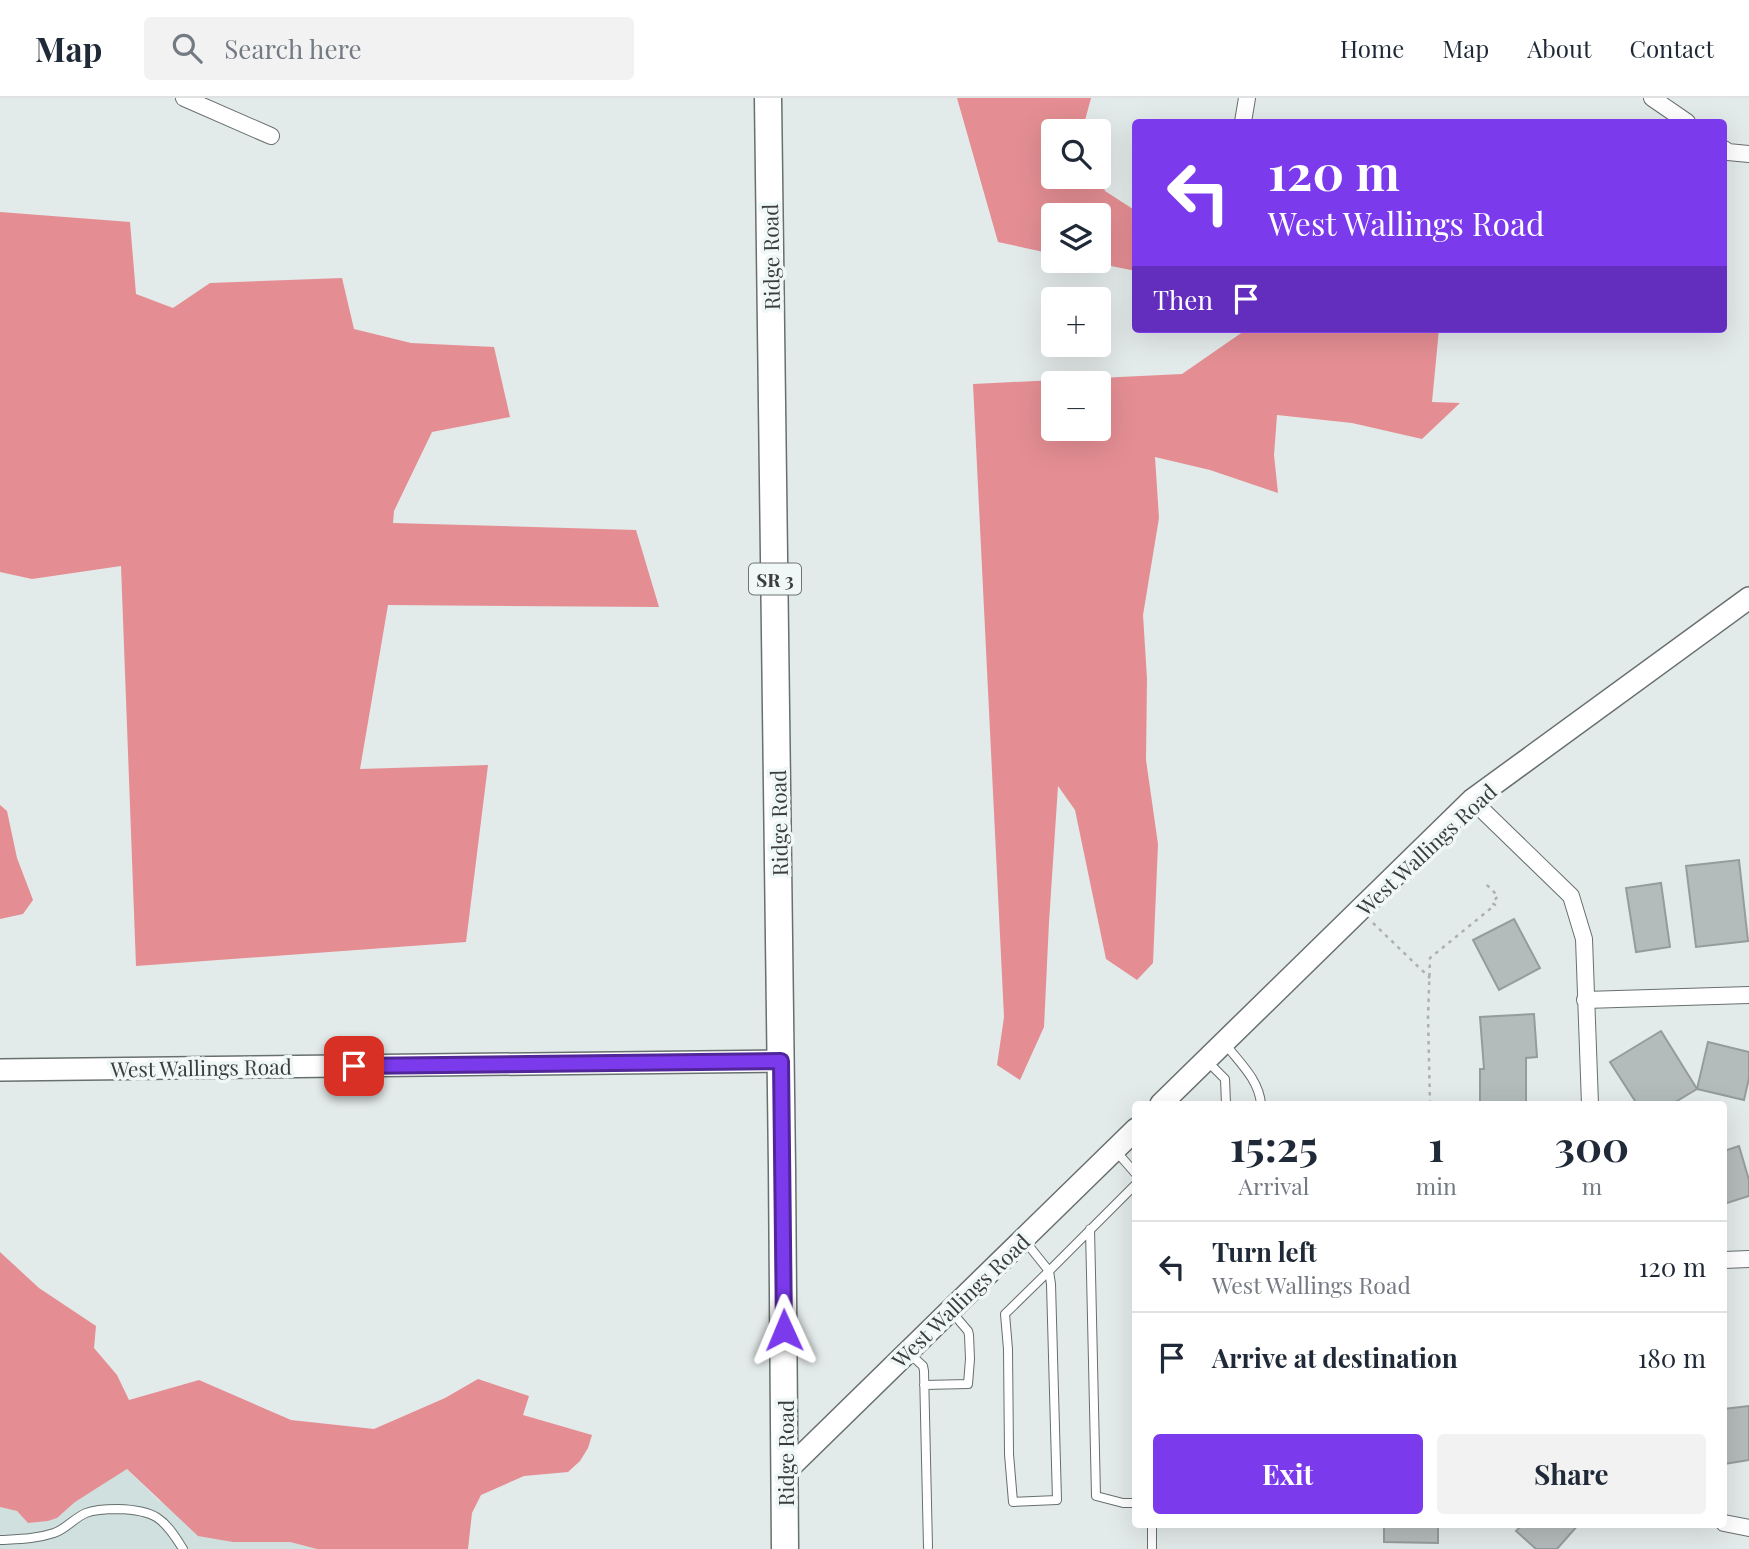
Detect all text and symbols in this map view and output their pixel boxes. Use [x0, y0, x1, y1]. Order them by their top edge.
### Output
search box [144, 17, 634, 80]
text: Map [35, 26, 102, 70]
icon: search [168, 29, 206, 67]
text: Search here [224, 31, 362, 66]
text: Home [1340, 32, 1404, 64]
text: Map [1442, 32, 1489, 64]
text: About [1527, 32, 1591, 64]
text: Contact [1629, 32, 1714, 64]
map controls [1041, 119, 1111, 441]
button: search [1041, 119, 1111, 189]
text: 120 m [1268, 138, 1400, 203]
icon: left [1153, 147, 1244, 238]
text: West Wallings Road [1268, 201, 1545, 244]
button: layers [1041, 203, 1111, 273]
street label: Ridge Road [755, 204, 785, 310]
icon: arrive [1227, 280, 1265, 318]
text: Then [1153, 282, 1213, 317]
button: + [1041, 287, 1111, 357]
button: − [1041, 371, 1111, 441]
road number: SR 3 [749, 564, 801, 594]
street label: Ridge Road [763, 770, 793, 876]
street label: West Wallings Road [1349, 777, 1502, 922]
pin [324, 1036, 384, 1096]
icon: arrive [335, 1047, 373, 1085]
street label: West Wallings Road [109, 1051, 292, 1083]
text: 15:25 [1230, 1117, 1318, 1173]
text: 1 [1428, 1117, 1444, 1173]
text: 300 [1555, 1117, 1629, 1173]
text: Arrival [1239, 1170, 1309, 1201]
text: min [1416, 1170, 1457, 1201]
text: m [1582, 1170, 1602, 1201]
street label: West Wallings Road [884, 1227, 1035, 1374]
text: Turn left [1212, 1234, 1317, 1269]
icon: left [1153, 1248, 1191, 1286]
text: 120 m [1639, 1249, 1706, 1284]
text: West Wallings Road [1212, 1269, 1411, 1300]
position arrow [747, 1293, 821, 1367]
icon: arrive [1153, 1339, 1191, 1377]
text: Arrive at destination [1212, 1340, 1458, 1375]
text: 180 m [1638, 1340, 1706, 1375]
street label: Ridge Road [771, 1400, 799, 1506]
button: Exit [1153, 1434, 1423, 1514]
button: Share [1437, 1434, 1706, 1514]

